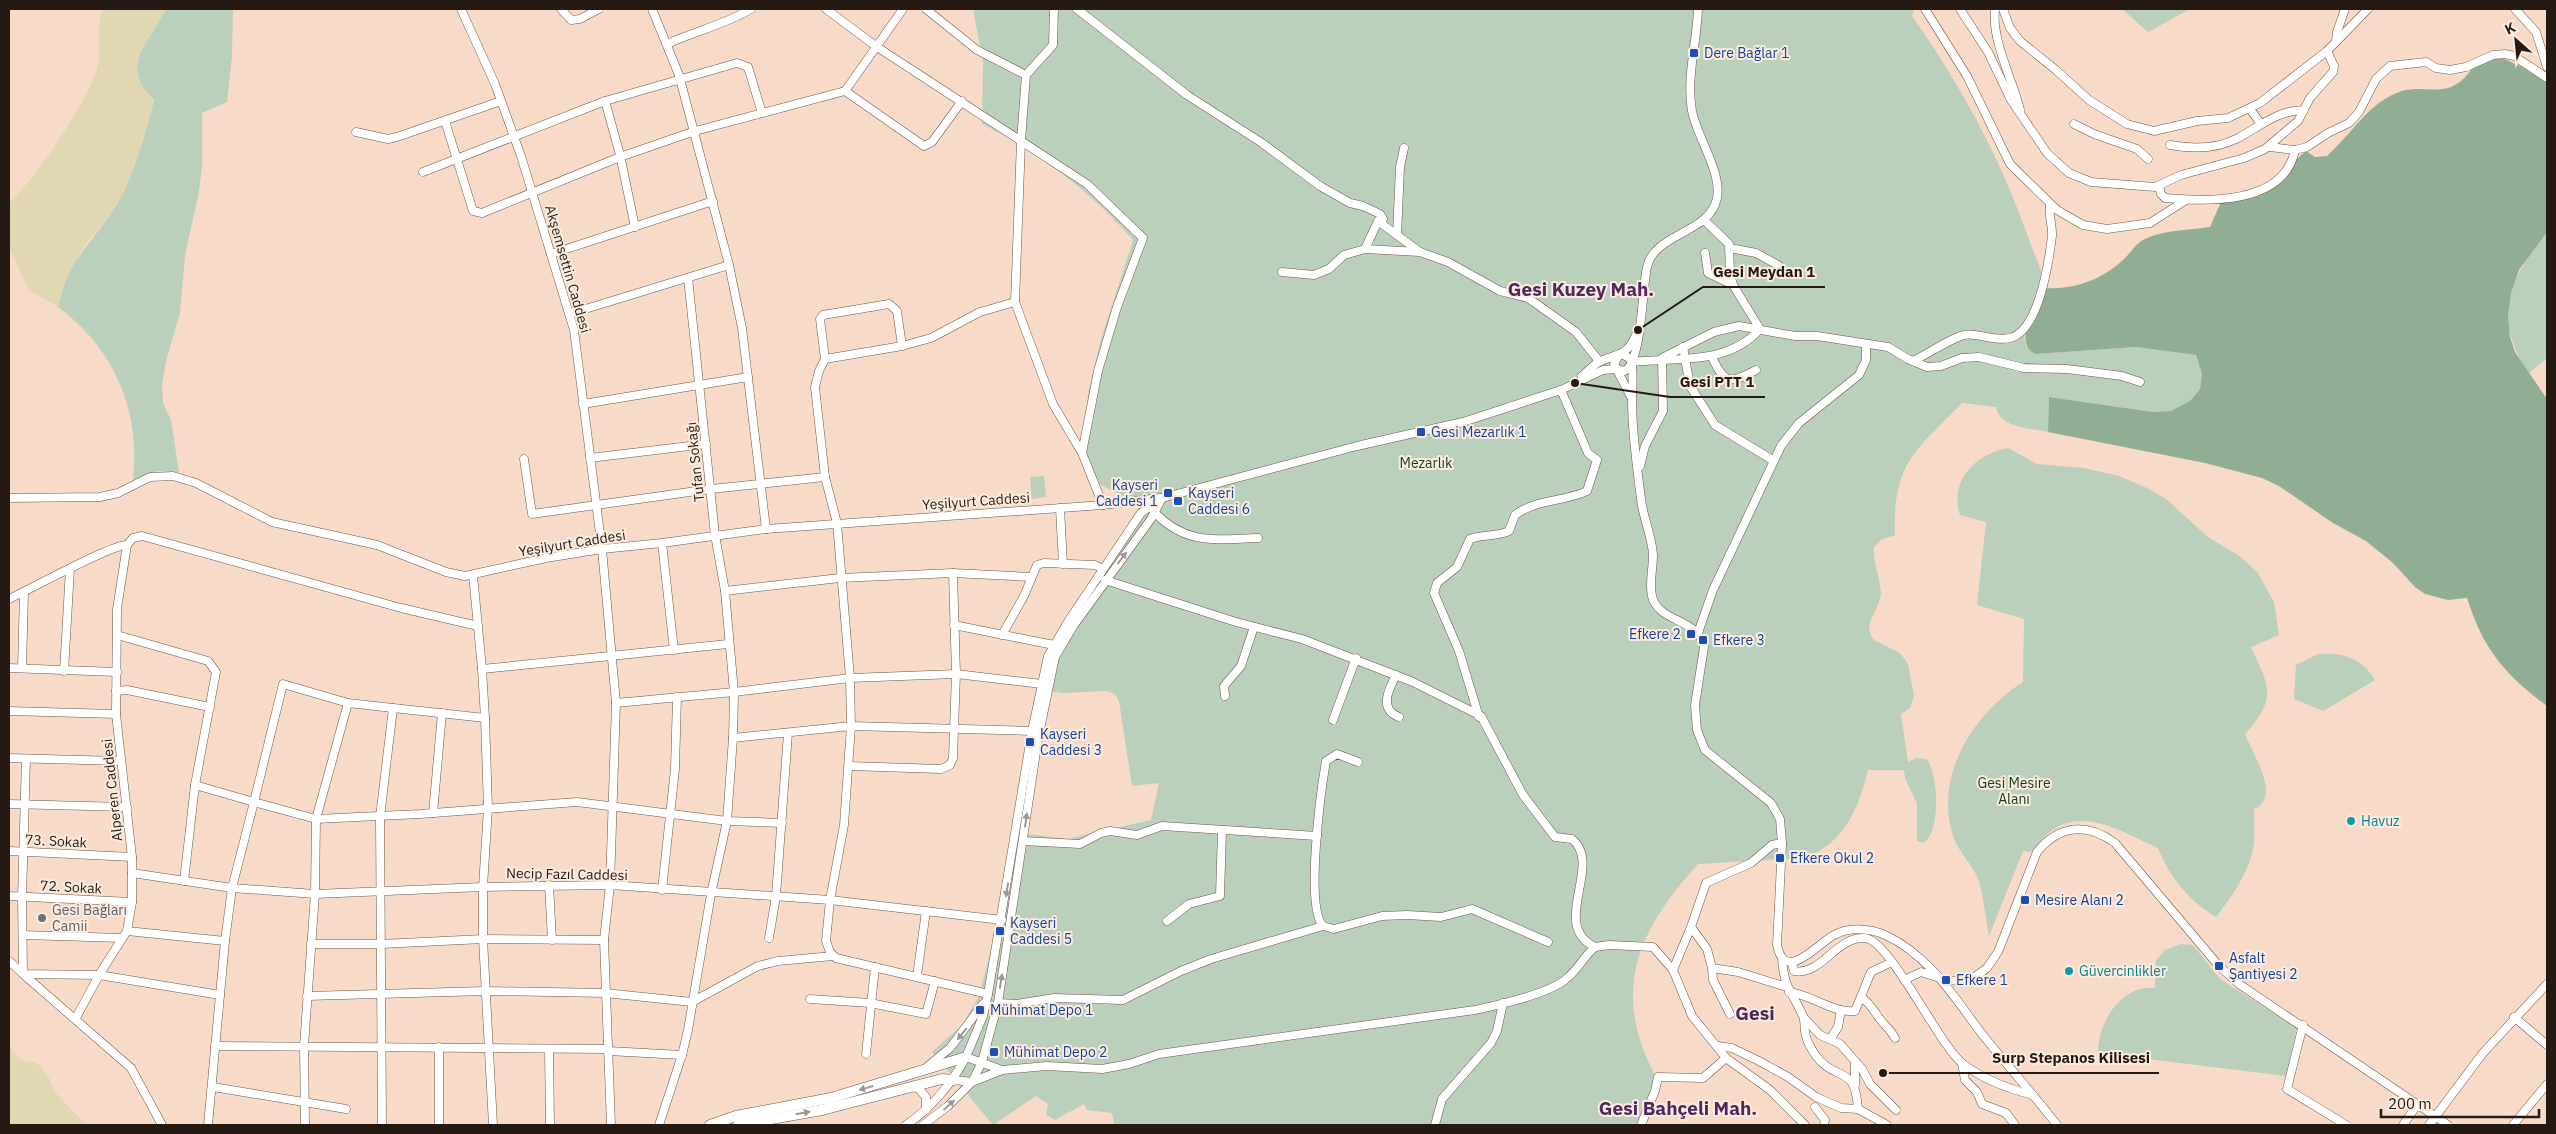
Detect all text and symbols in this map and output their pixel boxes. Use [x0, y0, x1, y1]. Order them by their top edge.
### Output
north arrow [2491, 15, 2541, 65]
text: K [2502, 18, 2519, 39]
place label: Dere Bağlar 1 [1704, 44, 1789, 62]
marker: Dere Bağlar 1 [1688, 47, 1700, 59]
street label: Akşemsettin Caddesi [541, 203, 595, 335]
callout: Gesi Meydan 1 [1703, 257, 1825, 287]
text: Gesi Meydan 1 [1713, 262, 1815, 281]
district label: Gesi Kuzey Mah. [1508, 277, 1654, 301]
callout: Gesi PTT 1 [1670, 367, 1765, 397]
text: Gesi PTT 1 [1680, 372, 1754, 391]
street label: Tufan Sokağı [682, 421, 708, 503]
place label: Gesi Mezarlık 1 [1431, 423, 1527, 441]
marker: Gesi Mezarlık 1 [1415, 426, 1427, 438]
park label: Mezarlık [1400, 454, 1453, 472]
place label: Kayseri Caddesi 1 [1096, 476, 1158, 510]
place label: Kayseri Caddesi 6 [1188, 484, 1250, 518]
marker: Kayseri Caddesi 1 [1162, 487, 1174, 499]
street label: Yeşilyurt Caddesi [921, 488, 1031, 514]
marker: Kayseri Caddesi 6 [1172, 495, 1184, 507]
street label: Yeşilyurt Caddesi [517, 526, 627, 560]
one-way arrow [1116, 552, 1127, 565]
place label: Efkere 2 [1629, 625, 1681, 643]
marker: Efkere 2 [1685, 628, 1697, 640]
place label: Efkere 3 [1713, 631, 1765, 649]
marker: Efkere 3 [1697, 634, 1709, 646]
place label: Kayseri Caddesi 3 [1040, 725, 1102, 759]
marker: Kayseri Caddesi 3 [1024, 736, 1036, 748]
street label: Alperen Caddesi [98, 738, 126, 842]
park label: Gesi Mesire Alanı [1977, 774, 2051, 808]
one-way arrow [1022, 812, 1030, 828]
place label: Havuz [2361, 812, 2400, 830]
marker: Havuz [2345, 815, 2357, 827]
street label: 73. Sokak [25, 830, 88, 852]
place label: Efkere Okul 2 [1790, 849, 1874, 867]
marker: Efkere Okul 2 [1774, 852, 1786, 864]
street label: Necip Fazıl Caddesi [506, 864, 628, 884]
street label: 72. Sokak [40, 876, 103, 898]
one-way arrow [1003, 882, 1011, 898]
place label: Mesire Alanı 2 [2035, 891, 2124, 909]
marker: Mesire Alanı 2 [2019, 894, 2031, 906]
place label: Gesi Bağları Camii [52, 901, 127, 935]
marker: Gesi Bağları Camii [36, 912, 48, 924]
place label: Kayseri Caddesi 5 [1010, 914, 1072, 948]
marker: Kayseri Caddesi 5 [994, 925, 1006, 937]
place label: Asfalt Şantiyesi 2 [2229, 949, 2298, 983]
marker: Asfalt Şantiyesi 2 [2213, 960, 2225, 972]
place label: Güvercinlikler [2079, 962, 2166, 980]
marker: Güvercinlikler [2063, 965, 2075, 977]
place label: Efkere 1 [1956, 971, 2008, 989]
one-way arrow [997, 972, 1005, 988]
marker: Efkere 1 [1940, 974, 1952, 986]
place label: Mühimat Depo 1 [990, 1001, 1093, 1019]
district label: Gesi [1735, 1001, 1775, 1025]
marker: Mühimat Depo 1 [974, 1004, 986, 1016]
one-way arrow [956, 1028, 967, 1041]
place label: Mühimat Depo 2 [1004, 1043, 1107, 1061]
callout: Surp Stepanos Kilisesi [1982, 1043, 2159, 1073]
marker: Mühimat Depo 2 [988, 1046, 1000, 1058]
text: Surp Stepanos Kilisesi [1992, 1048, 2150, 1067]
one-way arrow [858, 1084, 873, 1092]
scale bar [2381, 1086, 2538, 1118]
text: 200 m [2388, 1094, 2432, 1113]
district label: Gesi Bahçeli Mah. [1599, 1096, 1757, 1120]
one-way arrow [942, 1099, 954, 1111]
one-way arrow [795, 1109, 811, 1117]

